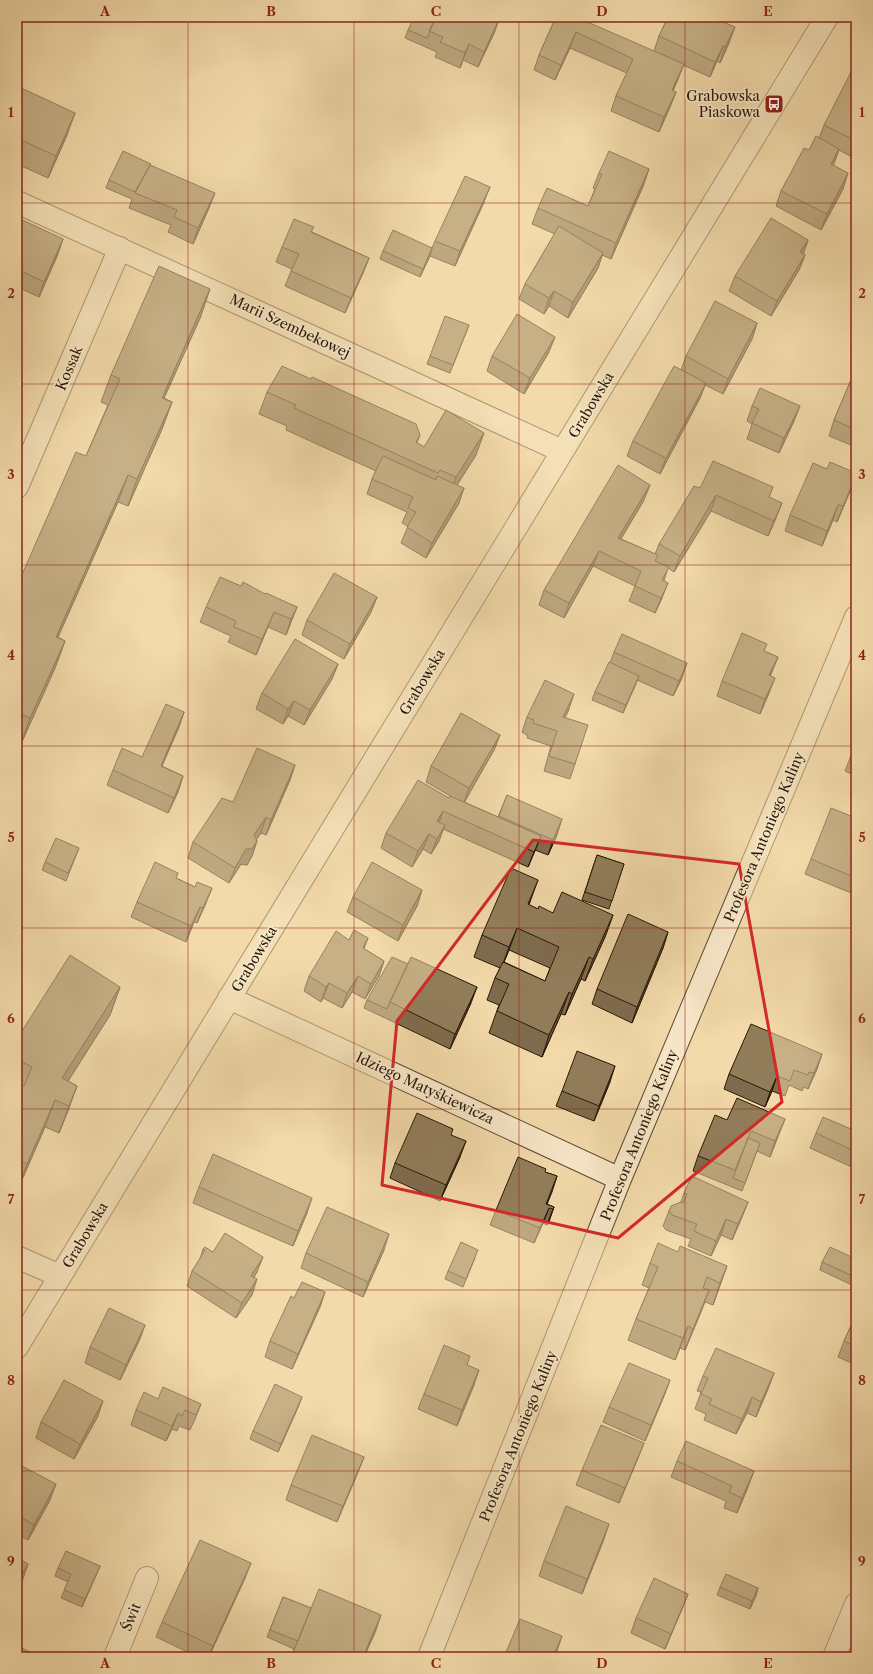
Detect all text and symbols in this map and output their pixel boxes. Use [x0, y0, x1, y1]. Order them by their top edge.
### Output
text: A [99, 3, 111, 19]
text: B [266, 3, 276, 19]
text: C [431, 3, 441, 19]
text: D [596, 3, 608, 19]
text: E [763, 3, 773, 19]
place label: Grabowska Piaskowa [686, 87, 761, 121]
bus stop icon: Grabowska Piaskowa [763, 93, 785, 115]
text: 1 [8, 104, 14, 120]
text: 1 [859, 104, 865, 120]
text: 2 [7, 285, 15, 301]
text: 2 [858, 285, 866, 301]
street label: Marii Szembekowej [227, 290, 353, 362]
street label: Kossak [52, 342, 87, 393]
street label: Grabowska [564, 368, 618, 441]
text: 3 [7, 466, 15, 482]
text: 3 [858, 466, 866, 482]
street label: Grabowska [395, 645, 449, 718]
text: 4 [7, 647, 15, 663]
text: 4 [858, 647, 866, 663]
street label: Profesora Antoniego Kaliny [720, 749, 808, 925]
text: 5 [7, 829, 15, 845]
text: 5 [858, 829, 866, 845]
street label: Grabowska [227, 922, 281, 995]
text: 6 [7, 1010, 15, 1026]
text: 6 [858, 1010, 866, 1026]
street label: Profesora Antoniego Kaliny [596, 1047, 682, 1223]
street label: Idziego Matyśkiewicza [353, 1048, 497, 1128]
text: 7 [8, 1191, 15, 1207]
text: 7 [859, 1191, 866, 1207]
street label: Grabowska [58, 1198, 112, 1271]
street label: Profesora Antoniego Kaliny [475, 1348, 561, 1524]
text: 8 [7, 1372, 15, 1388]
text: 8 [858, 1372, 866, 1388]
text: 9 [7, 1553, 15, 1569]
text: 9 [858, 1553, 866, 1569]
street label: Świt [116, 1600, 145, 1634]
text: A [99, 1655, 111, 1671]
text: B [266, 1655, 276, 1671]
text: C [431, 1655, 441, 1671]
text: D [596, 1655, 608, 1671]
text: E [763, 1655, 773, 1671]

